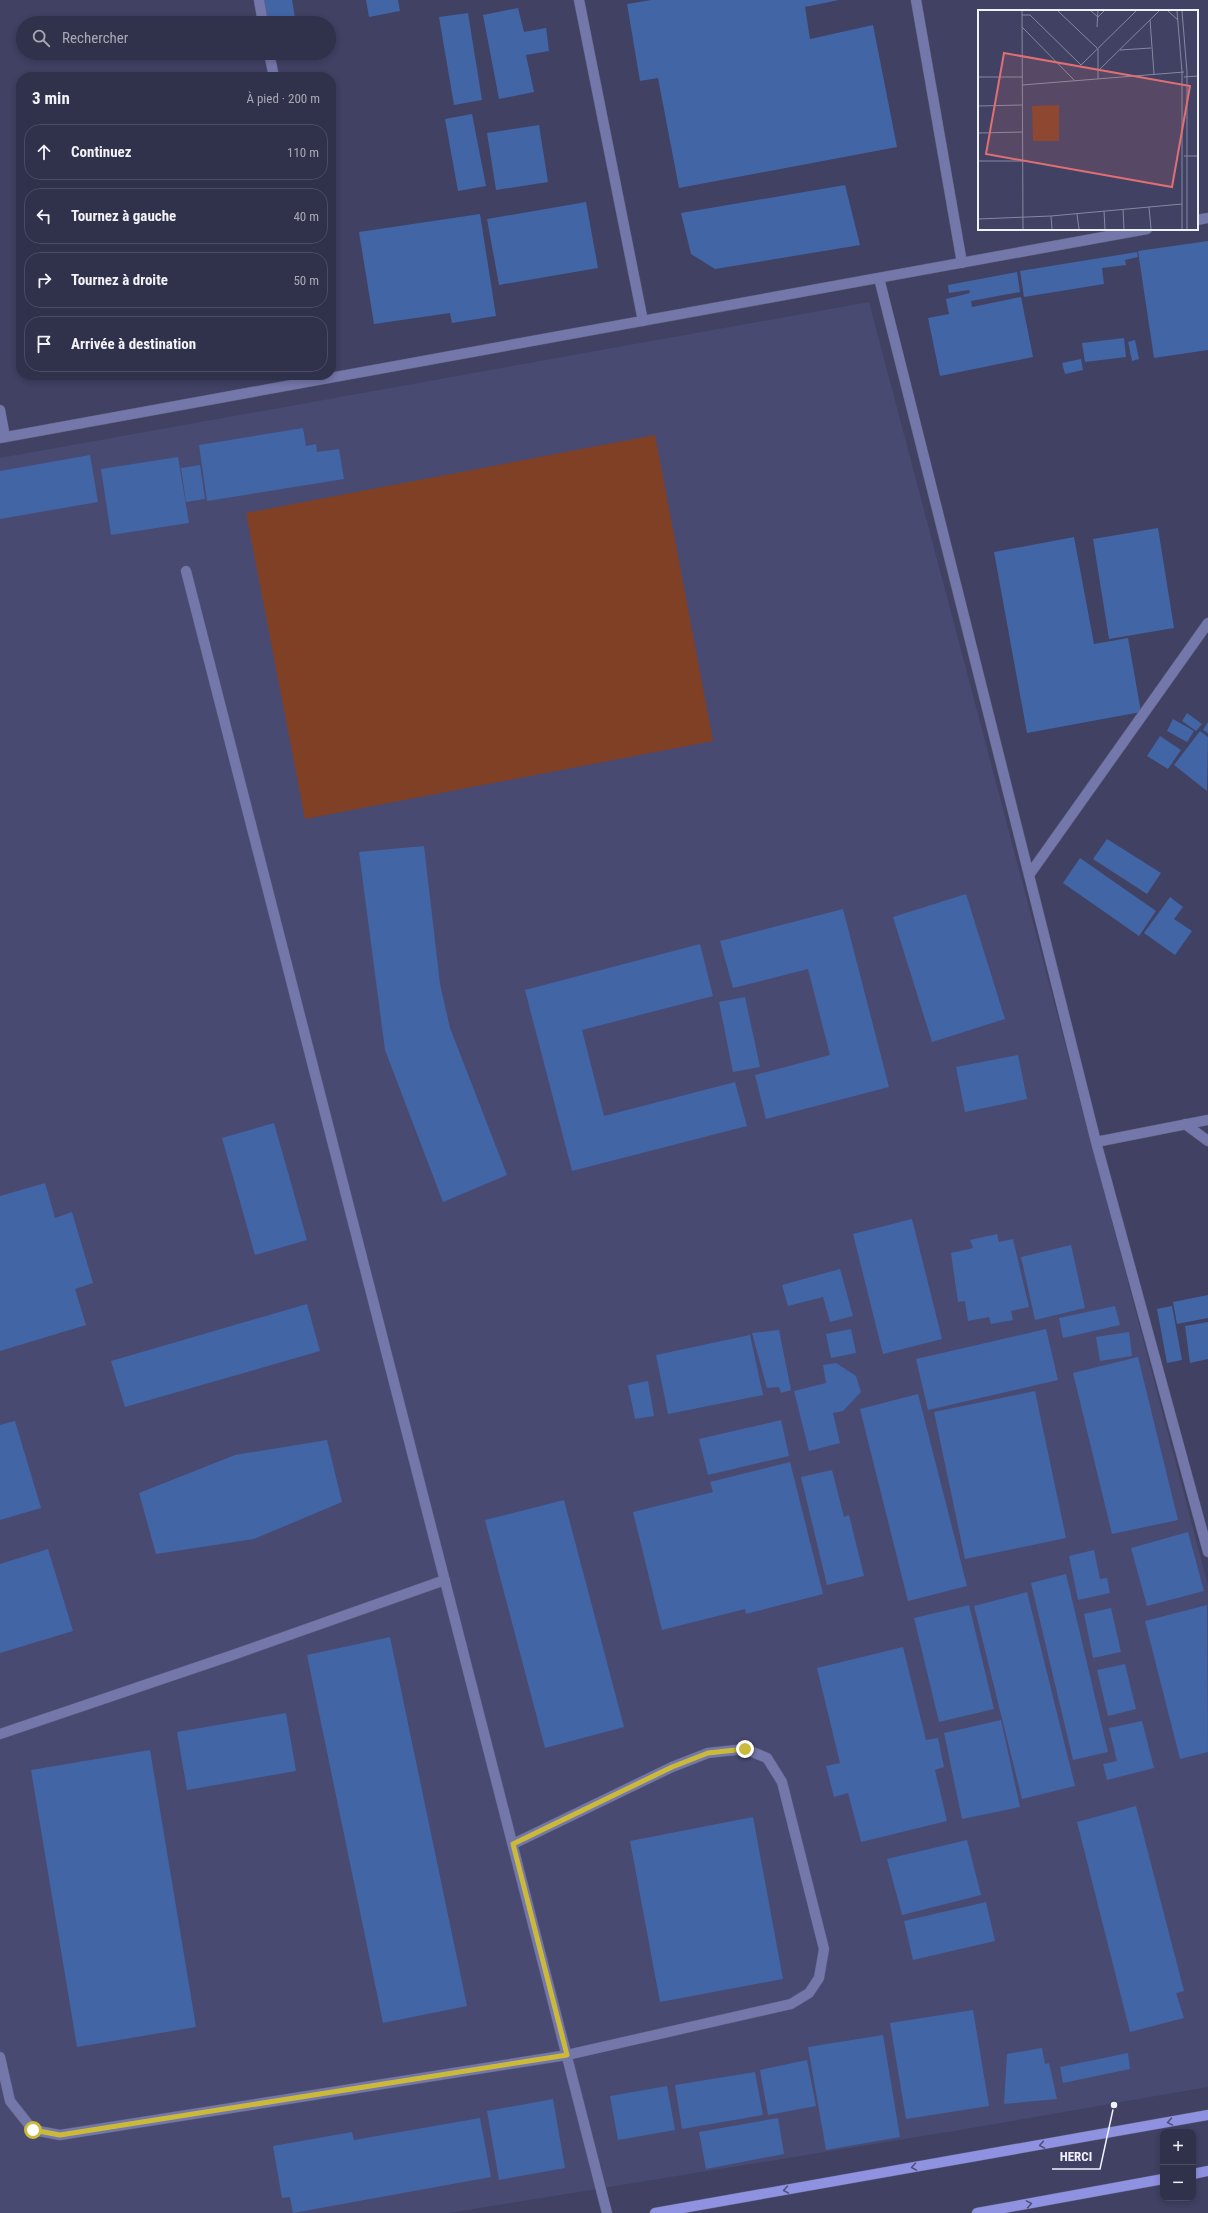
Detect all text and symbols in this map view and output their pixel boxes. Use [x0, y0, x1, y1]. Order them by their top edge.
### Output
inset map [978, 10, 1198, 230]
search box [16, 16, 336, 60]
icon: search [30, 27, 52, 49]
text: Rechercher [62, 29, 128, 47]
text: 3 min [32, 88, 70, 108]
text: À pied · 200 m [246, 91, 320, 106]
icon: ahead [33, 141, 55, 163]
text: Continuez [71, 143, 132, 161]
text: 110 m [287, 145, 319, 160]
icon: left [33, 205, 55, 227]
text: Tournez à gauche [71, 207, 176, 225]
text: 40 m [293, 209, 319, 224]
icon: right [33, 269, 55, 291]
text: Tournez à droite [71, 271, 168, 289]
text: 50 m [293, 273, 319, 288]
icon: arrive [33, 333, 55, 355]
text: Arrivée à destination [71, 335, 196, 353]
route end [736, 1740, 754, 1758]
one-way arrow [1166, 2117, 1173, 2126]
route start [24, 2121, 42, 2139]
map controls [1160, 2129, 1196, 2201]
button: + [1160, 2129, 1196, 2165]
one-way arrow [1038, 2140, 1045, 2148]
callout: HERCI [1052, 2144, 1100, 2169]
text: HERCI [1060, 2149, 1092, 2164]
one-way arrow [910, 2162, 917, 2171]
button: − [1160, 2165, 1196, 2201]
one-way arrow [782, 2185, 789, 2194]
one-way arrow [1026, 2200, 1032, 2208]

